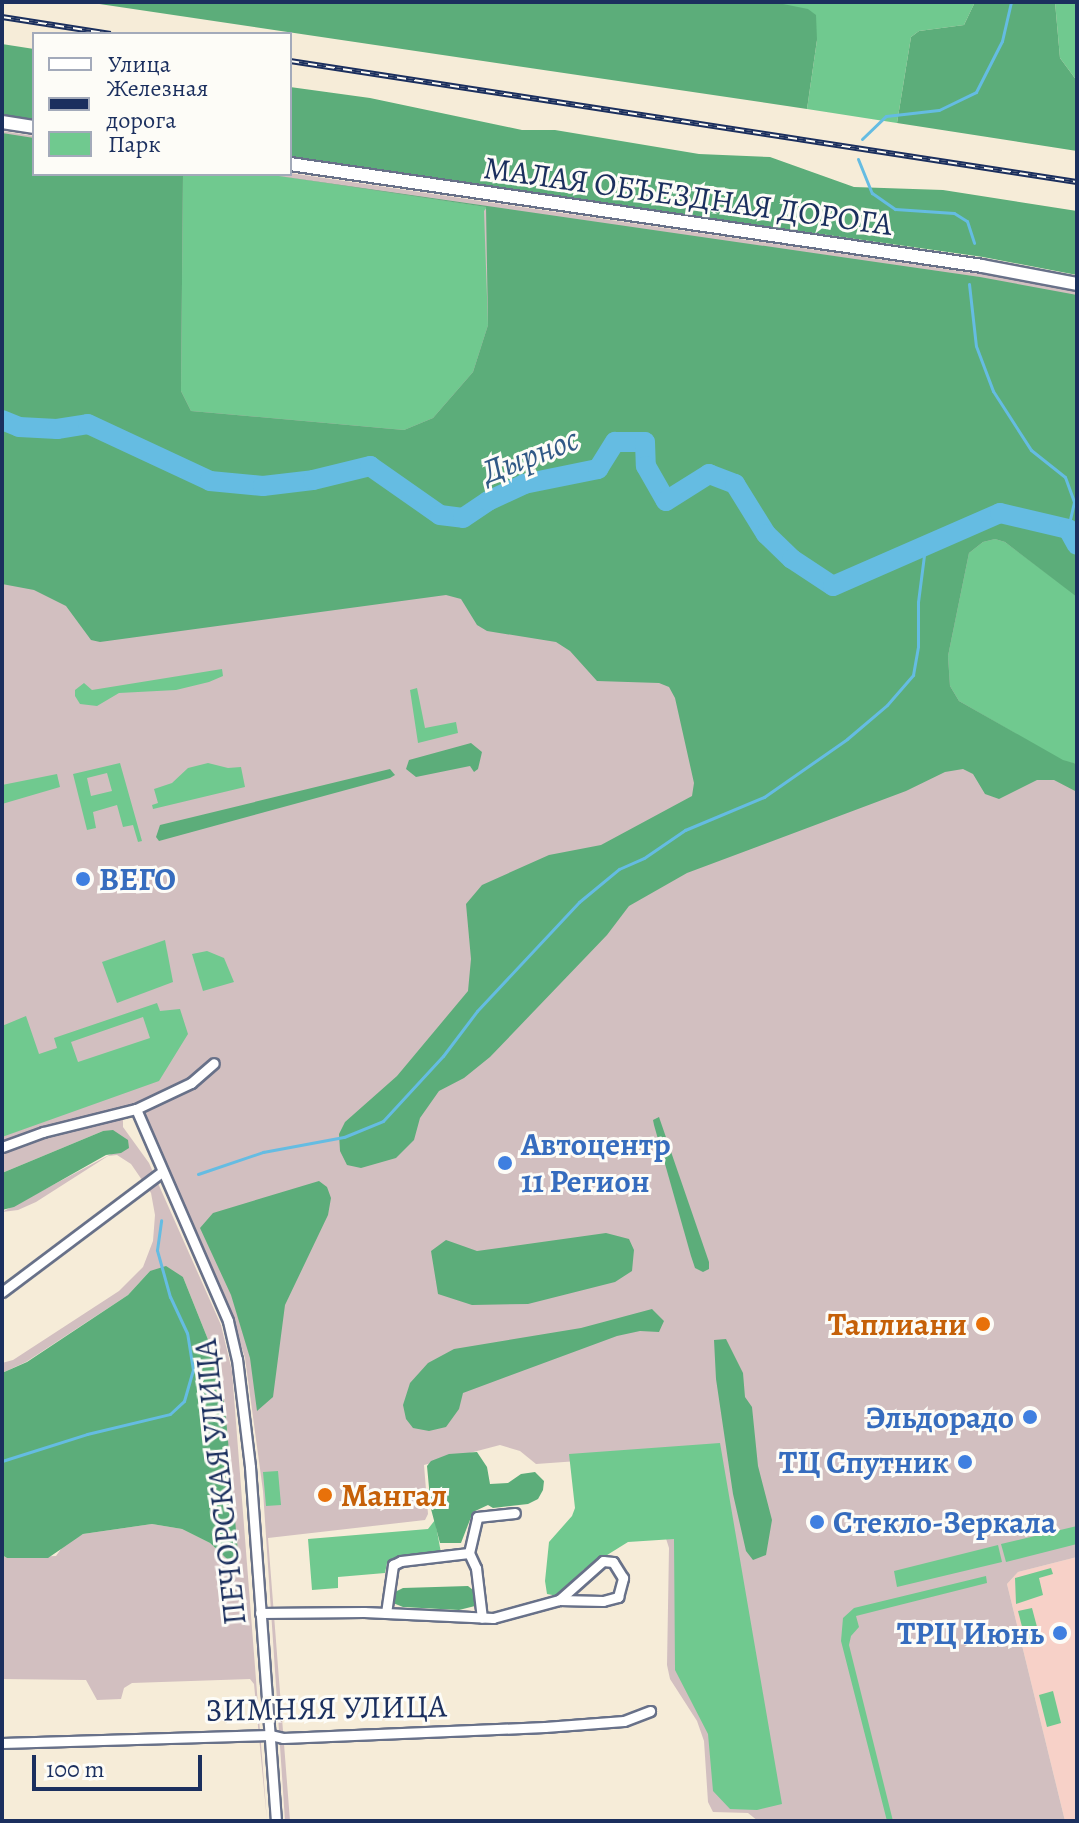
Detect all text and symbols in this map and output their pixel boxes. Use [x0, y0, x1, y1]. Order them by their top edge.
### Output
legend [32, 32, 292, 176]
text: Улица [108, 48, 171, 80]
text: Железная дорога [106, 72, 208, 136]
text: Парк [108, 128, 161, 160]
street label: МАЛАЯ ОБЪЕЗДНАЯ ДОРОГА [481, 148, 895, 244]
water label: Дырнос [476, 418, 584, 492]
place label: ВЕГО [99, 860, 176, 898]
marker: ВЕГО [74, 870, 92, 888]
place label: Автоцентр 11 Регион [521, 1126, 671, 1201]
marker: Автоцентр 11 Регион [496, 1154, 514, 1172]
place label: Таплиани [828, 1305, 967, 1343]
marker: Таплиани [974, 1315, 992, 1333]
street label: ПЕЧОРСКАЯ УЛИЦА [186, 1337, 254, 1627]
place label: Эльдорадо [866, 1398, 1014, 1436]
marker: Эльдорадо [1021, 1408, 1039, 1426]
place label: ТЦ Спутник [779, 1443, 949, 1481]
marker: ТЦ Спутник [956, 1453, 974, 1471]
place label: Мангал [341, 1476, 447, 1514]
marker: Мангал [316, 1486, 334, 1504]
place label: Стекло-Зеркала [833, 1503, 1056, 1541]
marker: Стекло-Зеркала [808, 1513, 826, 1531]
place label: ТРЦ Июнь [897, 1614, 1044, 1652]
marker: ТРЦ Июнь [1051, 1624, 1069, 1642]
street label: ЗИМНЯЯ УЛИЦА [205, 1687, 447, 1729]
scale bar [36, 1739, 206, 1789]
text: 100 m [46, 1753, 105, 1785]

